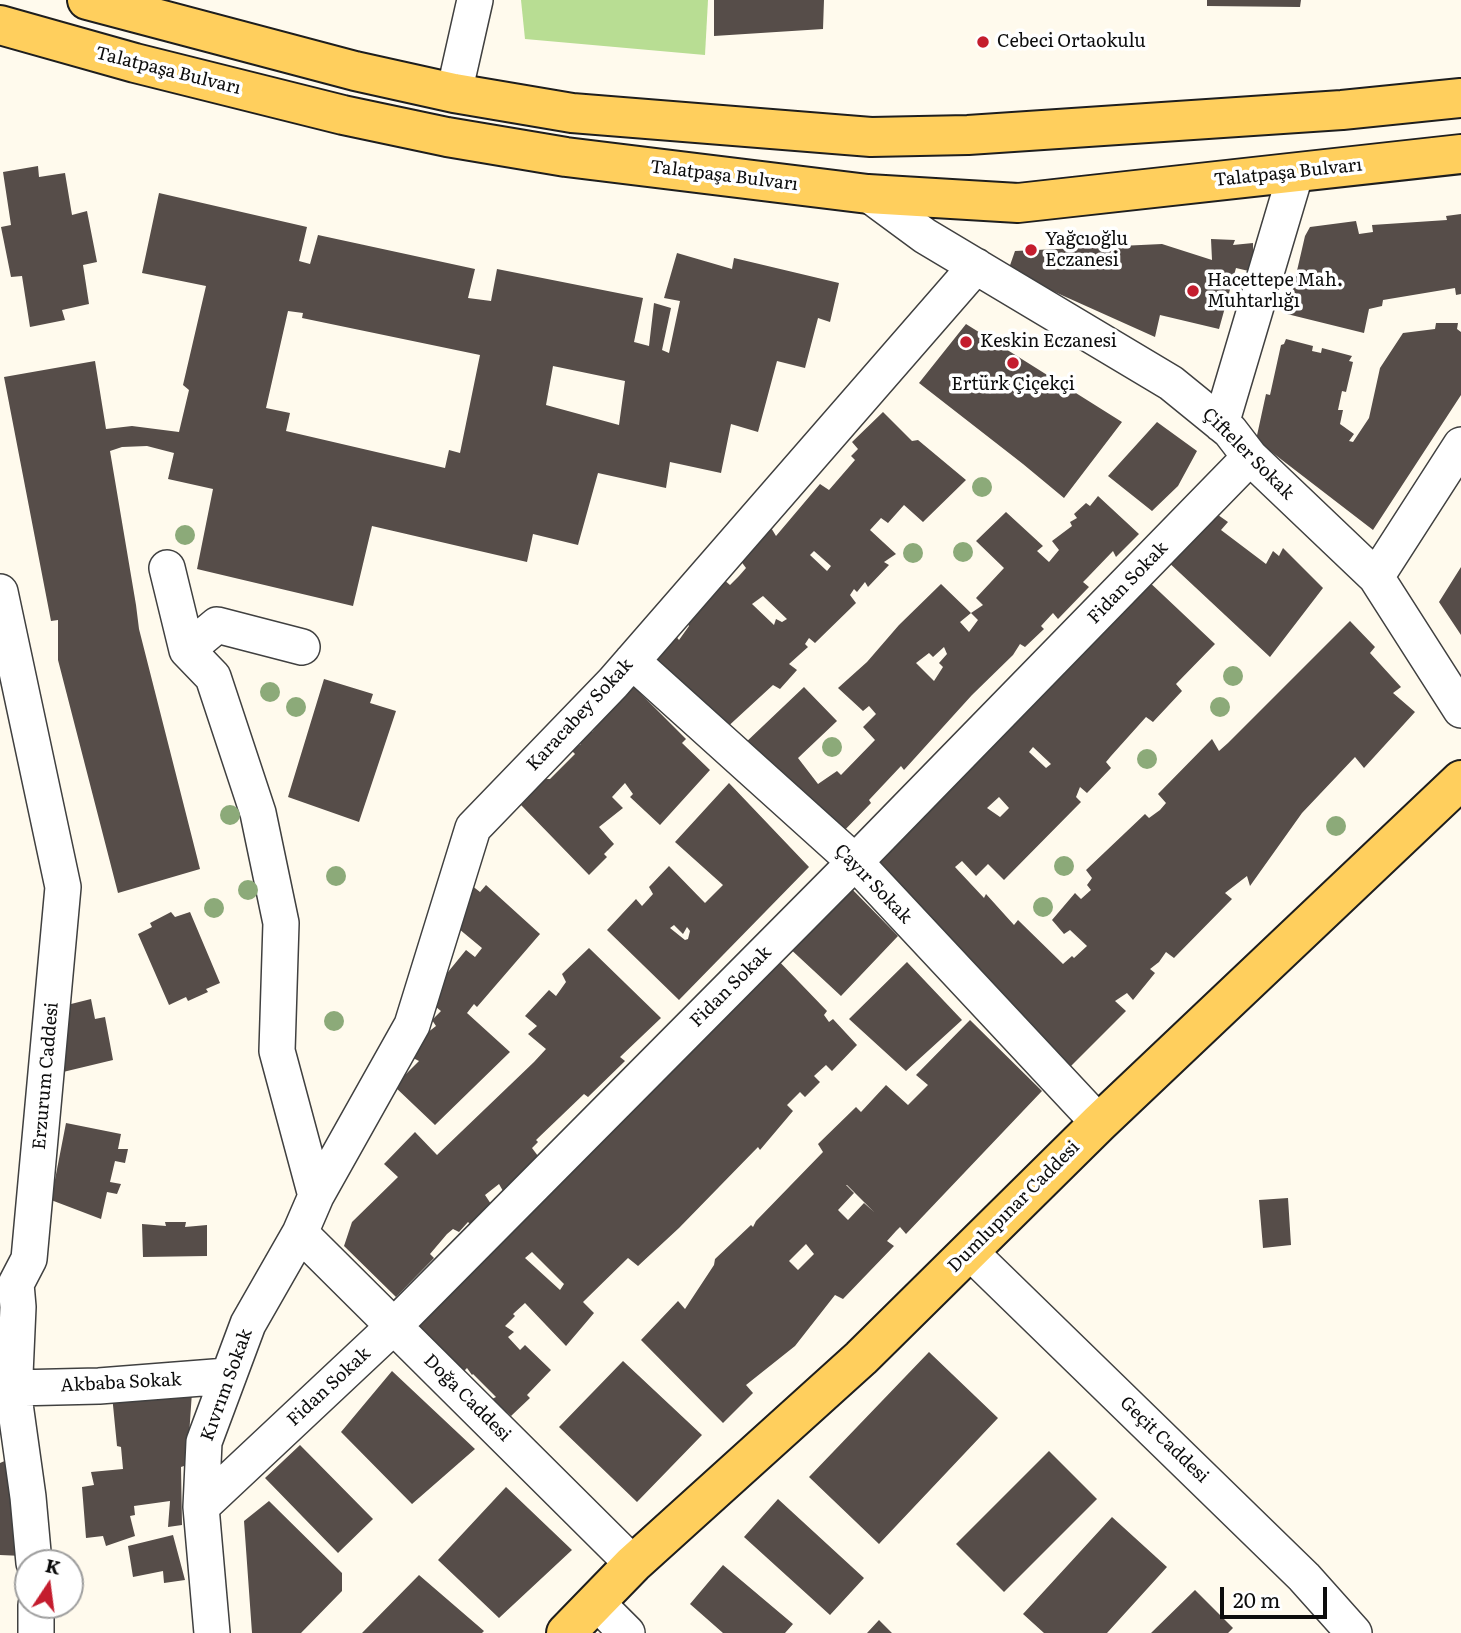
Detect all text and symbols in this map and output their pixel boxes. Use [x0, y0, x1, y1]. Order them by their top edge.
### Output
place label: Cebeci Ortaokulu [997, 31, 1146, 53]
marker: Cebeci Ortaokulu [975, 34, 991, 50]
street label: Talatpaşa Bulvarı [93, 42, 243, 100]
street label: Talatpaşa Bulvarı [1213, 154, 1363, 192]
street label: Talatpaşa Bulvarı [649, 156, 799, 196]
place label: Yağcıoğlu Eczanesi [1045, 229, 1128, 272]
marker: Yağcıoğlu Eczanesi [1023, 242, 1039, 258]
place label: Hacettepe Mah. Muhtarlığı [1207, 270, 1343, 312]
marker: Hacettepe Mah. Muhtarlığı [1185, 283, 1201, 299]
place label: Keskin Eczanesi [980, 331, 1117, 353]
marker: Keskin Eczanesi [958, 334, 974, 350]
marker: Ertürk Çiçekçi [1005, 355, 1021, 371]
place label: Ertürk Çiçekçi [951, 374, 1075, 396]
street label: Çifteler Sokak [1198, 404, 1298, 504]
street label: Fidan Sokak [1084, 537, 1172, 629]
street label: Karacabey Sokak [522, 654, 638, 776]
street label: Çayır Sokak [830, 840, 916, 928]
street label: Fidan Sokak [686, 942, 776, 1032]
street label: Erzurum Caddesi [29, 1001, 63, 1151]
street label: Dumlupınar Caddesi [944, 1137, 1084, 1277]
street label: Kıvrım Sokak [197, 1326, 257, 1444]
street label: Fidan Sokak [283, 1343, 375, 1431]
street label: Doğa Caddesi [419, 1350, 515, 1446]
street label: Akbaba Sokak [60, 1369, 182, 1397]
street label: Geçit Caddesi [1115, 1392, 1213, 1488]
north arrow [14, 1549, 84, 1619]
text: K [43, 1550, 64, 1581]
scale bar [1223, 1574, 1330, 1618]
text: 20 m [1233, 1583, 1280, 1614]

